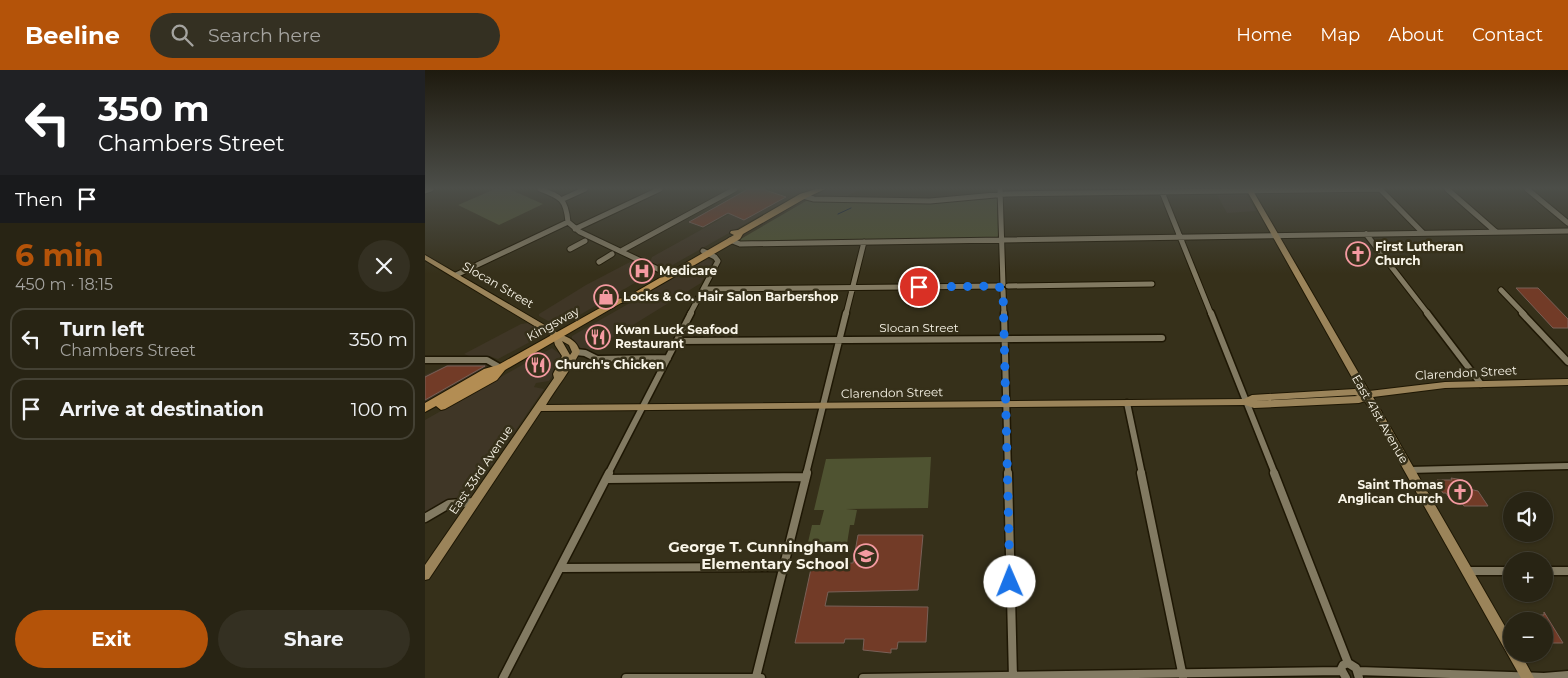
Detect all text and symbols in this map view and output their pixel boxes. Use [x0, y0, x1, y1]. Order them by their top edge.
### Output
search box [150, 13, 500, 58]
text: Beeline [25, 21, 120, 50]
icon: search [168, 21, 196, 49]
text: Search here [208, 24, 321, 47]
text: Home [1236, 24, 1292, 46]
text: Map [1320, 24, 1360, 46]
text: About [1388, 24, 1444, 46]
text: Contact [1472, 24, 1543, 46]
text: 350 m [98, 87, 210, 130]
icon: left [15, 90, 80, 155]
text: Chambers Street [98, 130, 285, 157]
icon: arrive [73, 185, 101, 213]
text: Then [15, 188, 63, 211]
text: 6 min [15, 237, 104, 274]
place label: First Lutheran Church [1375, 239, 1463, 268]
button: close [358, 240, 410, 292]
church icon: First Lutheran Church [1345, 241, 1371, 267]
street label: Slocan Street [460, 258, 537, 311]
hospital icon: Medicare [629, 258, 655, 284]
place label: Medicare [659, 263, 718, 278]
pin [898, 266, 940, 308]
icon: arrive [905, 273, 933, 301]
text: 450 m · 18:15 [15, 275, 113, 294]
shop icon: Locks & Co. Hair Salon Barbershop [593, 284, 619, 310]
place label: Locks & Co. Hair Salon Barbershop [623, 289, 839, 304]
street label: Kingsway [524, 303, 582, 344]
text: Turn left [60, 318, 145, 341]
street label: Slocan Street [879, 320, 959, 335]
place label: Kwan Luck Seafood Restaurant [615, 322, 738, 351]
restaurant icon: Kwan Luck Seafood Restaurant [585, 324, 611, 350]
icon: left [17, 325, 45, 353]
text: 350 m [349, 328, 408, 351]
text: Chambers Street [60, 341, 196, 360]
restaurant icon: Church's Chicken [525, 352, 551, 378]
place label: Church's Chicken [555, 357, 664, 372]
street label: Clarendon Street [1415, 362, 1517, 383]
street label: East 41st Avenue [1349, 372, 1412, 466]
street label: Clarendon Street [841, 384, 943, 401]
icon: arrive [17, 395, 45, 423]
text: Arrive at destination [60, 398, 264, 421]
text: 100 m [351, 398, 408, 421]
street label: East 33rd Avenue [445, 423, 516, 517]
place label: Saint Thomas Anglican Church [1337, 477, 1444, 506]
church icon: Saint Thomas Anglican Church [1447, 479, 1473, 505]
map controls [1503, 492, 1553, 662]
button: sound [1503, 492, 1553, 542]
place label: George T. Cunningham Elementary School [668, 537, 849, 573]
school or university icon: George T. Cunningham Elementary School [853, 543, 879, 569]
button: + [1503, 552, 1553, 602]
position arrow [983, 555, 1035, 607]
button: Exit [15, 610, 208, 668]
button: Share [218, 610, 410, 668]
button: − [1503, 612, 1553, 662]

